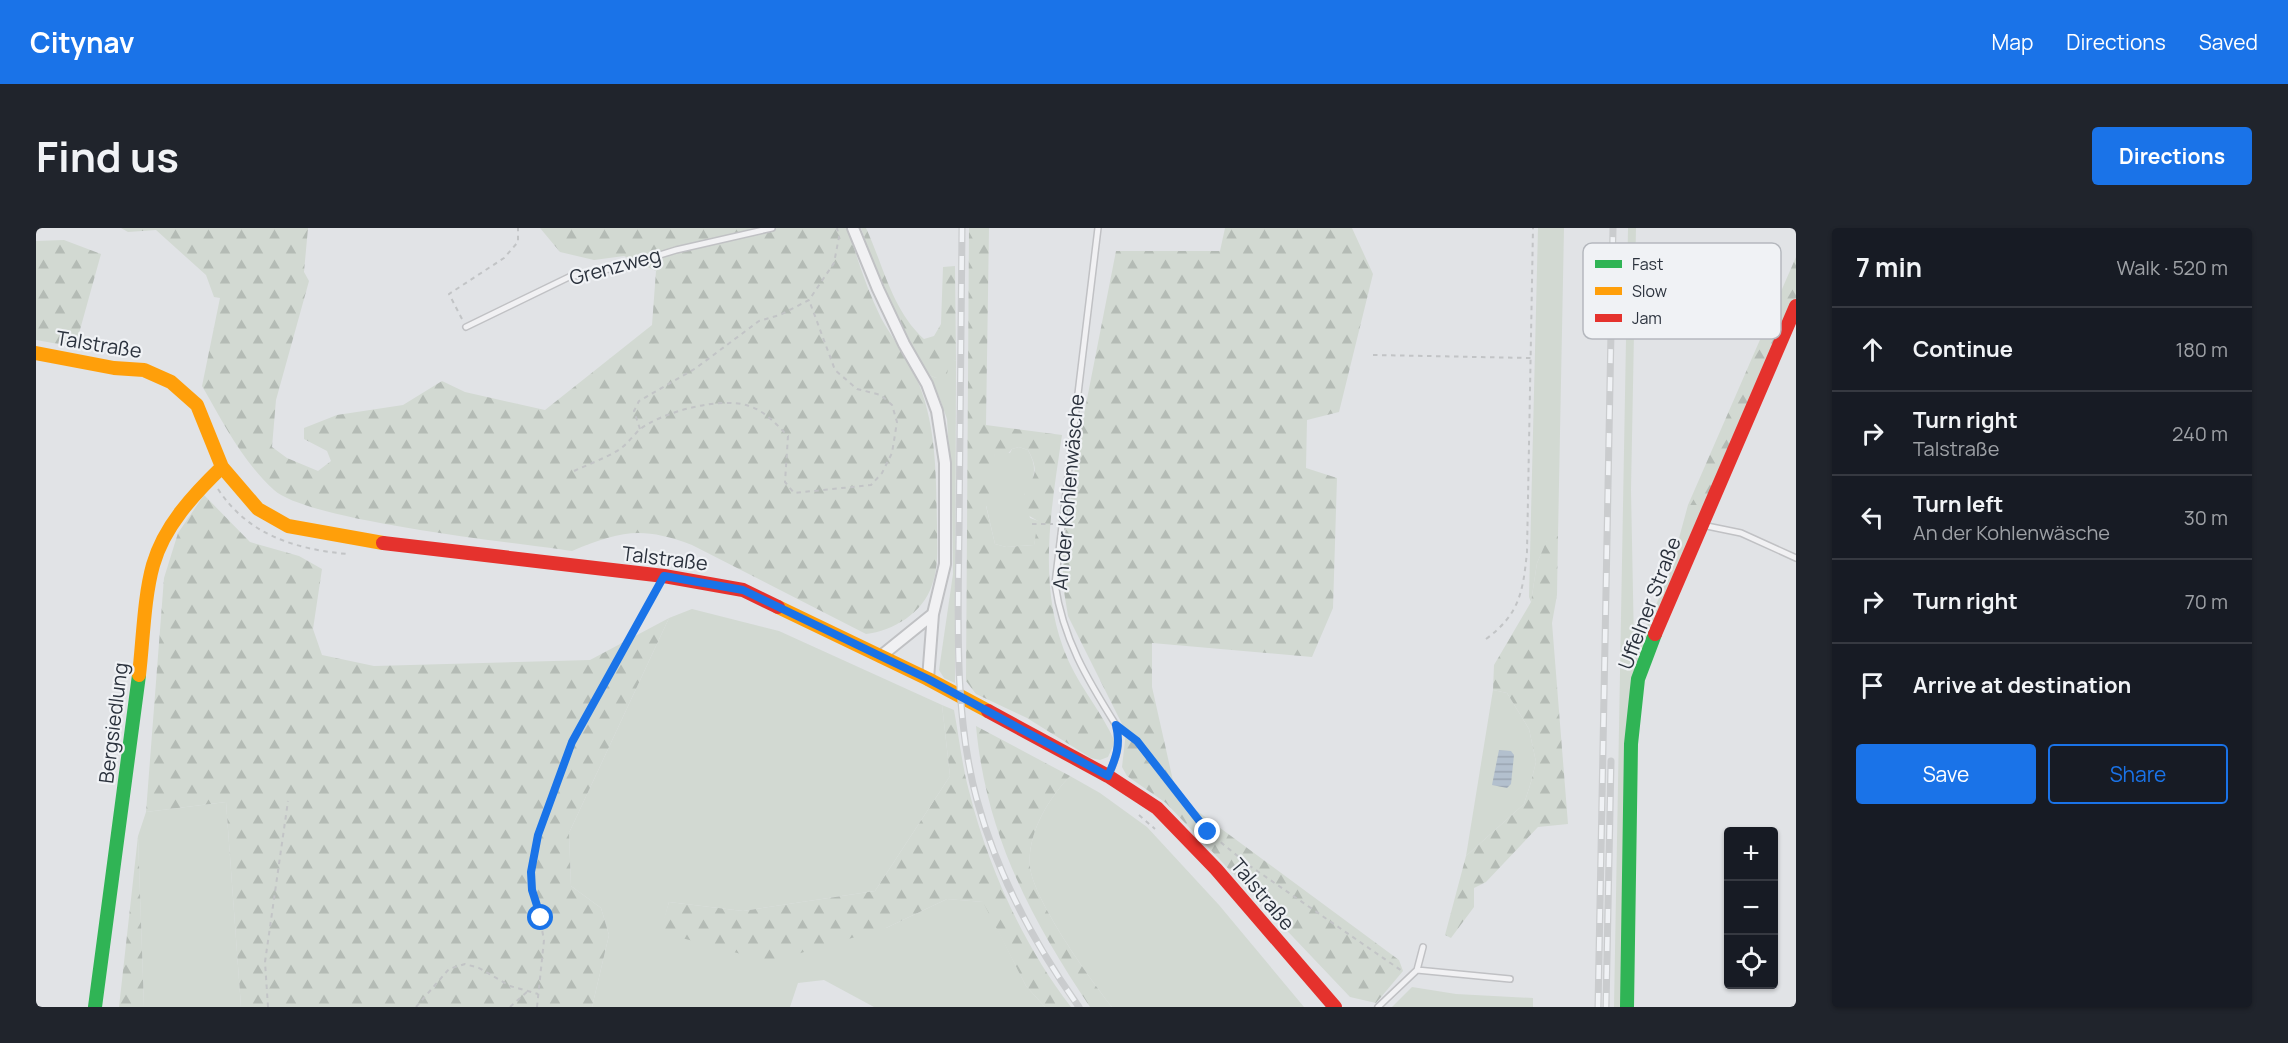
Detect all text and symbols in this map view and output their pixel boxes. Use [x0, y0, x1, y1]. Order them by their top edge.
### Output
text: Citynav [30, 23, 134, 61]
text: Map [1992, 28, 2033, 56]
text: Directions [2066, 28, 2166, 56]
text: Saved [2199, 28, 2258, 56]
text: Find us [36, 127, 179, 185]
button: Directions [2092, 127, 2252, 185]
street label: Grenzweg [566, 241, 664, 291]
legend [1583, 243, 1781, 339]
text: 7 min [1856, 249, 1922, 285]
text: Fast [1632, 253, 1663, 275]
text: Walk · 520 m [2116, 254, 2228, 281]
text: Slow [1632, 280, 1667, 302]
text: Jam [1632, 307, 1662, 329]
street label: Talstraße [54, 324, 144, 364]
icon: ahead [1856, 333, 1889, 366]
text: Continue [1913, 334, 2013, 364]
text: 180 m [2175, 336, 2228, 363]
street label: An der Kohlenwäsche [1046, 393, 1090, 591]
text: Turn right [1913, 405, 2018, 435]
icon: right [1856, 417, 1889, 450]
text: 240 m [2172, 420, 2228, 447]
text: Talstraße [1913, 435, 1999, 462]
text: Turn left [1913, 489, 2003, 519]
icon: left [1856, 501, 1889, 534]
text: 30 m [2184, 504, 2228, 531]
text: An der Kohlenwäsche [1913, 519, 2110, 546]
street label: Uffelner Straße [1611, 533, 1687, 673]
street label: Talstraße [620, 539, 710, 577]
icon: right [1856, 585, 1889, 618]
text: Turn right [1913, 586, 2018, 616]
text: 70 m [2185, 588, 2228, 615]
street label: Bergsiedlung [92, 661, 134, 785]
icon: arrive [1856, 669, 1889, 702]
text: Arrive at destination [1913, 670, 2131, 700]
button: Save [1856, 744, 2036, 804]
button: Share [2048, 744, 2228, 804]
route end [1194, 818, 1220, 844]
map controls [1724, 827, 1778, 989]
button: + [1724, 827, 1778, 881]
street label: Talstraße [1225, 852, 1301, 936]
button: − [1724, 881, 1778, 935]
route start [527, 904, 553, 930]
button: locate [1724, 935, 1778, 989]

